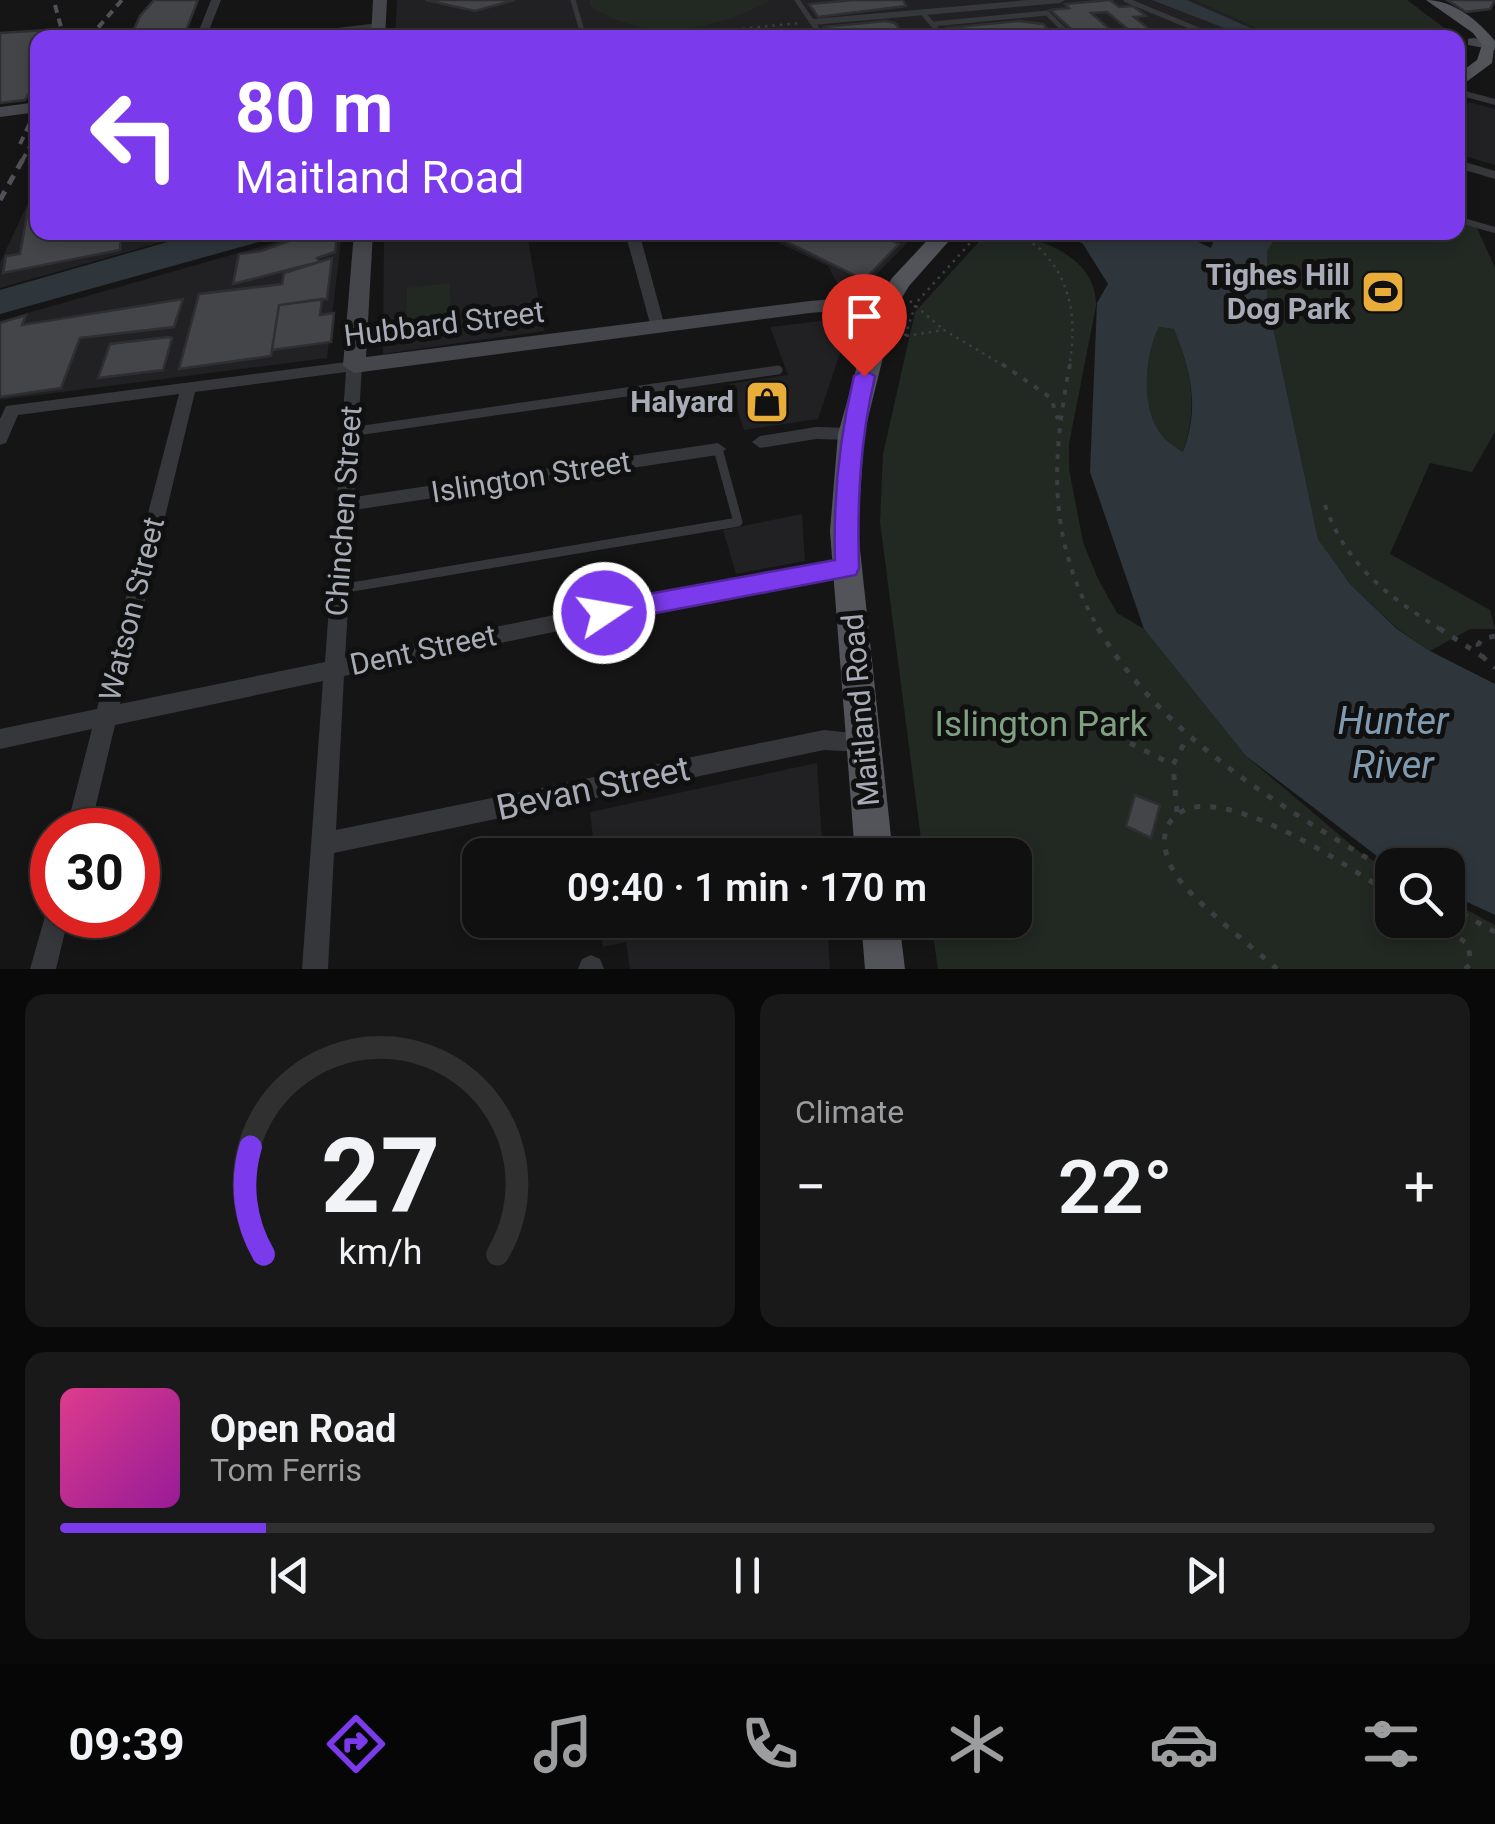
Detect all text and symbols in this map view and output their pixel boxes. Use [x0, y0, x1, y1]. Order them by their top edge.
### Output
text: 80 m [235, 67, 393, 149]
icon: left [70, 70, 200, 200]
text: Maitland Road [235, 151, 525, 204]
place label: Tighes Hill Dog Park [1205, 257, 1351, 326]
sports icon: Tighes Hill Dog Park [1360, 269, 1406, 315]
pin [822, 274, 907, 377]
icon: arrive [837, 289, 892, 344]
street label: Hubbard Street [342, 294, 546, 353]
shop icon: Halyard [744, 379, 790, 425]
place label: Halyard [630, 384, 734, 419]
street label: Chinchen Street [319, 404, 368, 618]
street label: Islington Street [429, 443, 633, 510]
street label: Watson Street [92, 513, 171, 704]
position arrow [552, 561, 656, 665]
street label: Maitland Road [835, 612, 886, 808]
street label: Dent Street [347, 617, 499, 682]
water label: Hunter River [1337, 699, 1450, 787]
park label: Islington Park [934, 704, 1148, 745]
street label: Bevan Street [493, 748, 693, 829]
speed limit sign: 30 [30, 808, 160, 938]
map controls [1375, 848, 1465, 938]
button: search [1375, 848, 1465, 938]
text: 09:40 · 1 min · 170 m [567, 866, 927, 910]
text: Climate [795, 1093, 904, 1131]
text: 27 [320, 1116, 440, 1237]
text: 22° [1058, 1143, 1172, 1231]
text: − [795, 1155, 826, 1219]
text: + [1404, 1155, 1435, 1219]
text: km/h [338, 1231, 422, 1273]
text: Open Road [210, 1407, 396, 1451]
text: Tom Ferris [210, 1451, 362, 1489]
icon: previous [262, 1548, 317, 1603]
icon: pause [720, 1548, 775, 1603]
icon: next [1178, 1548, 1233, 1603]
icon: directions [321, 1709, 391, 1779]
icon: music [528, 1709, 598, 1779]
icon: phone [735, 1709, 805, 1779]
icon: climate [942, 1709, 1012, 1779]
icon: car [1149, 1709, 1219, 1779]
icon: filters [1356, 1709, 1426, 1779]
text: 09:39 [69, 1718, 184, 1771]

